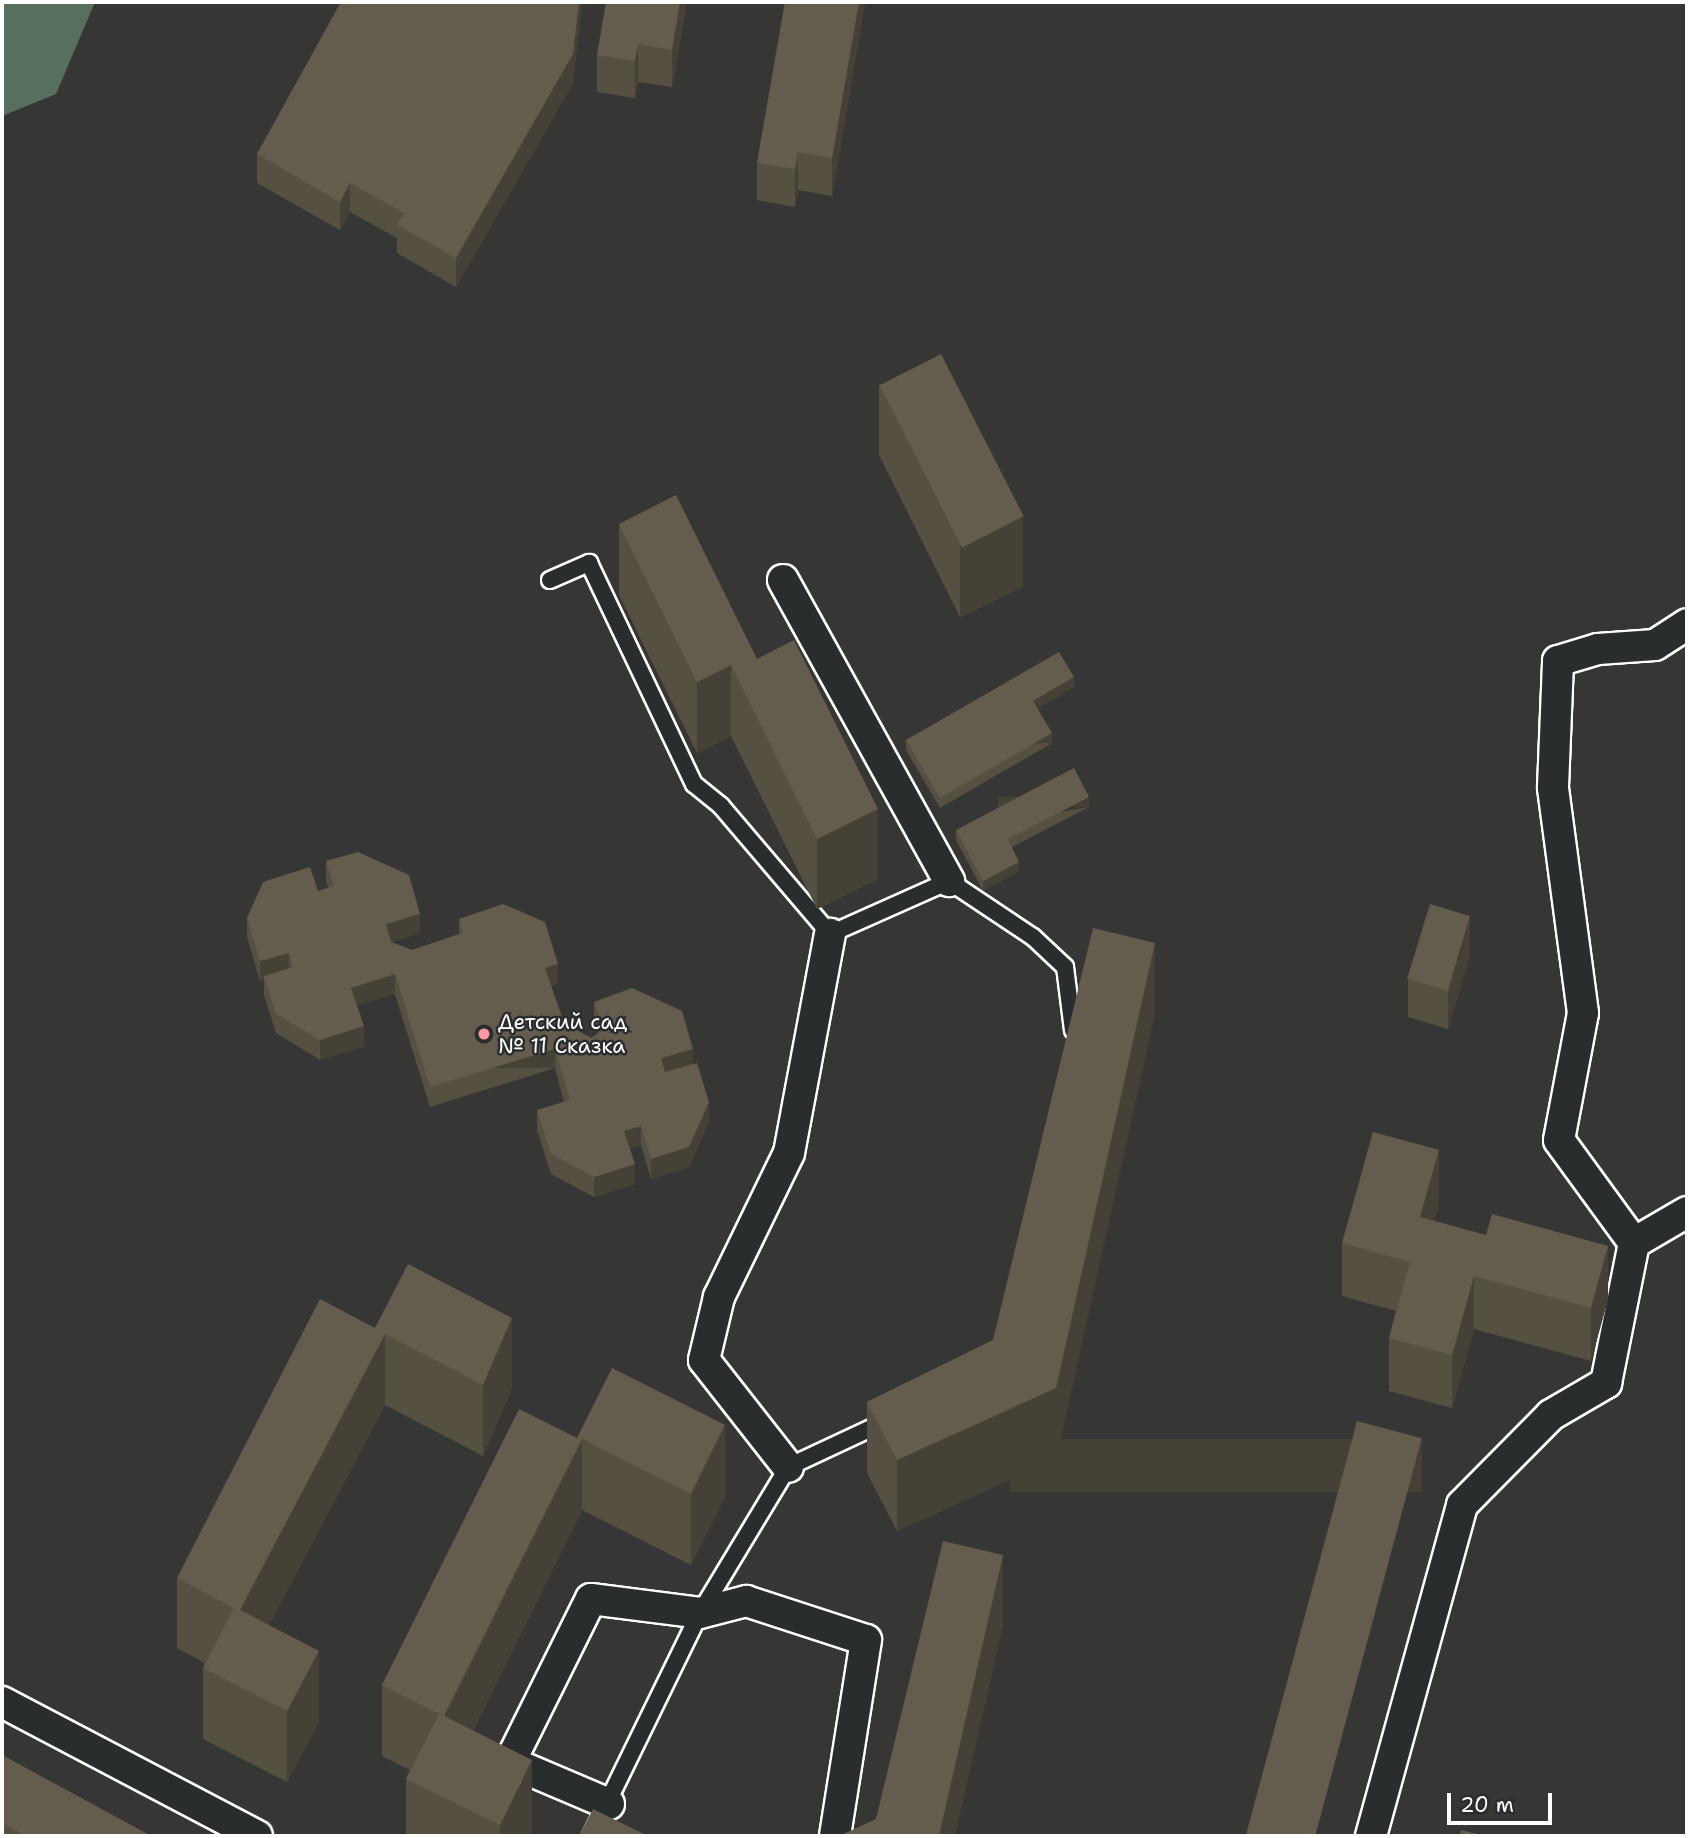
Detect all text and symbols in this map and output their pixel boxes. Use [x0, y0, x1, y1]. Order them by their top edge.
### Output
place label: Детский сад № 11 Сказка [498, 1009, 627, 1059]
marker: Детский сад № 11 Сказка [476, 1026, 492, 1042]
scale bar [1451, 1778, 1556, 1822]
text: 20 m [1460, 1791, 1514, 1819]

